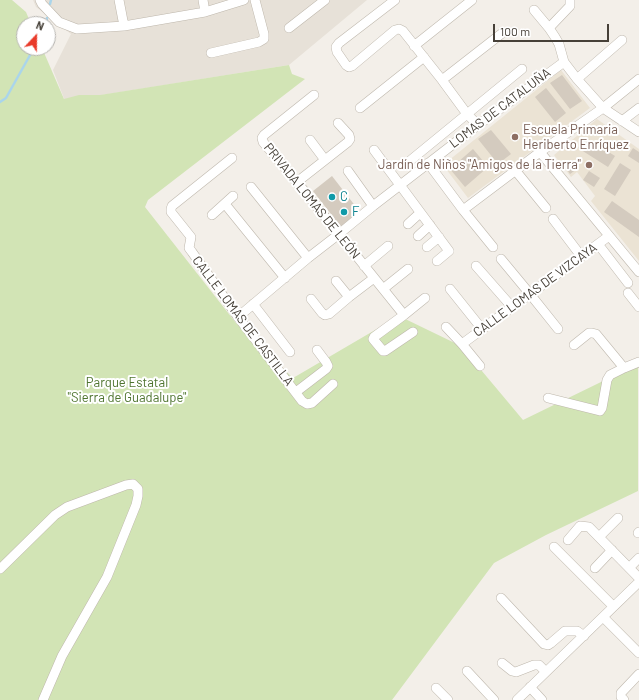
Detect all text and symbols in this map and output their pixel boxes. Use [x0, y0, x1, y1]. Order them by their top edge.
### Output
north arrow [16, 16, 56, 56]
scale bar [495, 16, 611, 42]
text: N [34, 18, 46, 33]
text: 100 m [500, 24, 530, 38]
street label: LOMAS DE CATALUÑA [446, 65, 554, 151]
place label: Escuela Primaria Heriberto Enríquez [523, 122, 629, 153]
marker: Escuela Primaria Heriberto Enríquez [510, 132, 520, 142]
street label: PRIVADA LOMAS DE LEÓN [260, 140, 364, 262]
place label: Jardín de Niños "Amigos de la Tierra" [378, 157, 581, 173]
marker: Jardín de Niños "Amigos de la Tierra" [584, 160, 594, 170]
place label: C [340, 189, 348, 205]
marker: C [327, 192, 337, 202]
place label: F [352, 204, 359, 220]
marker: F [339, 207, 349, 217]
street label: CALLE LOMAS DE VIZCAYA [470, 240, 600, 340]
street label: CALLE LOMAS DE CASTILLA [189, 253, 297, 389]
park label: Parque Estatal "Sierra de Guadalupe" [67, 375, 187, 406]

